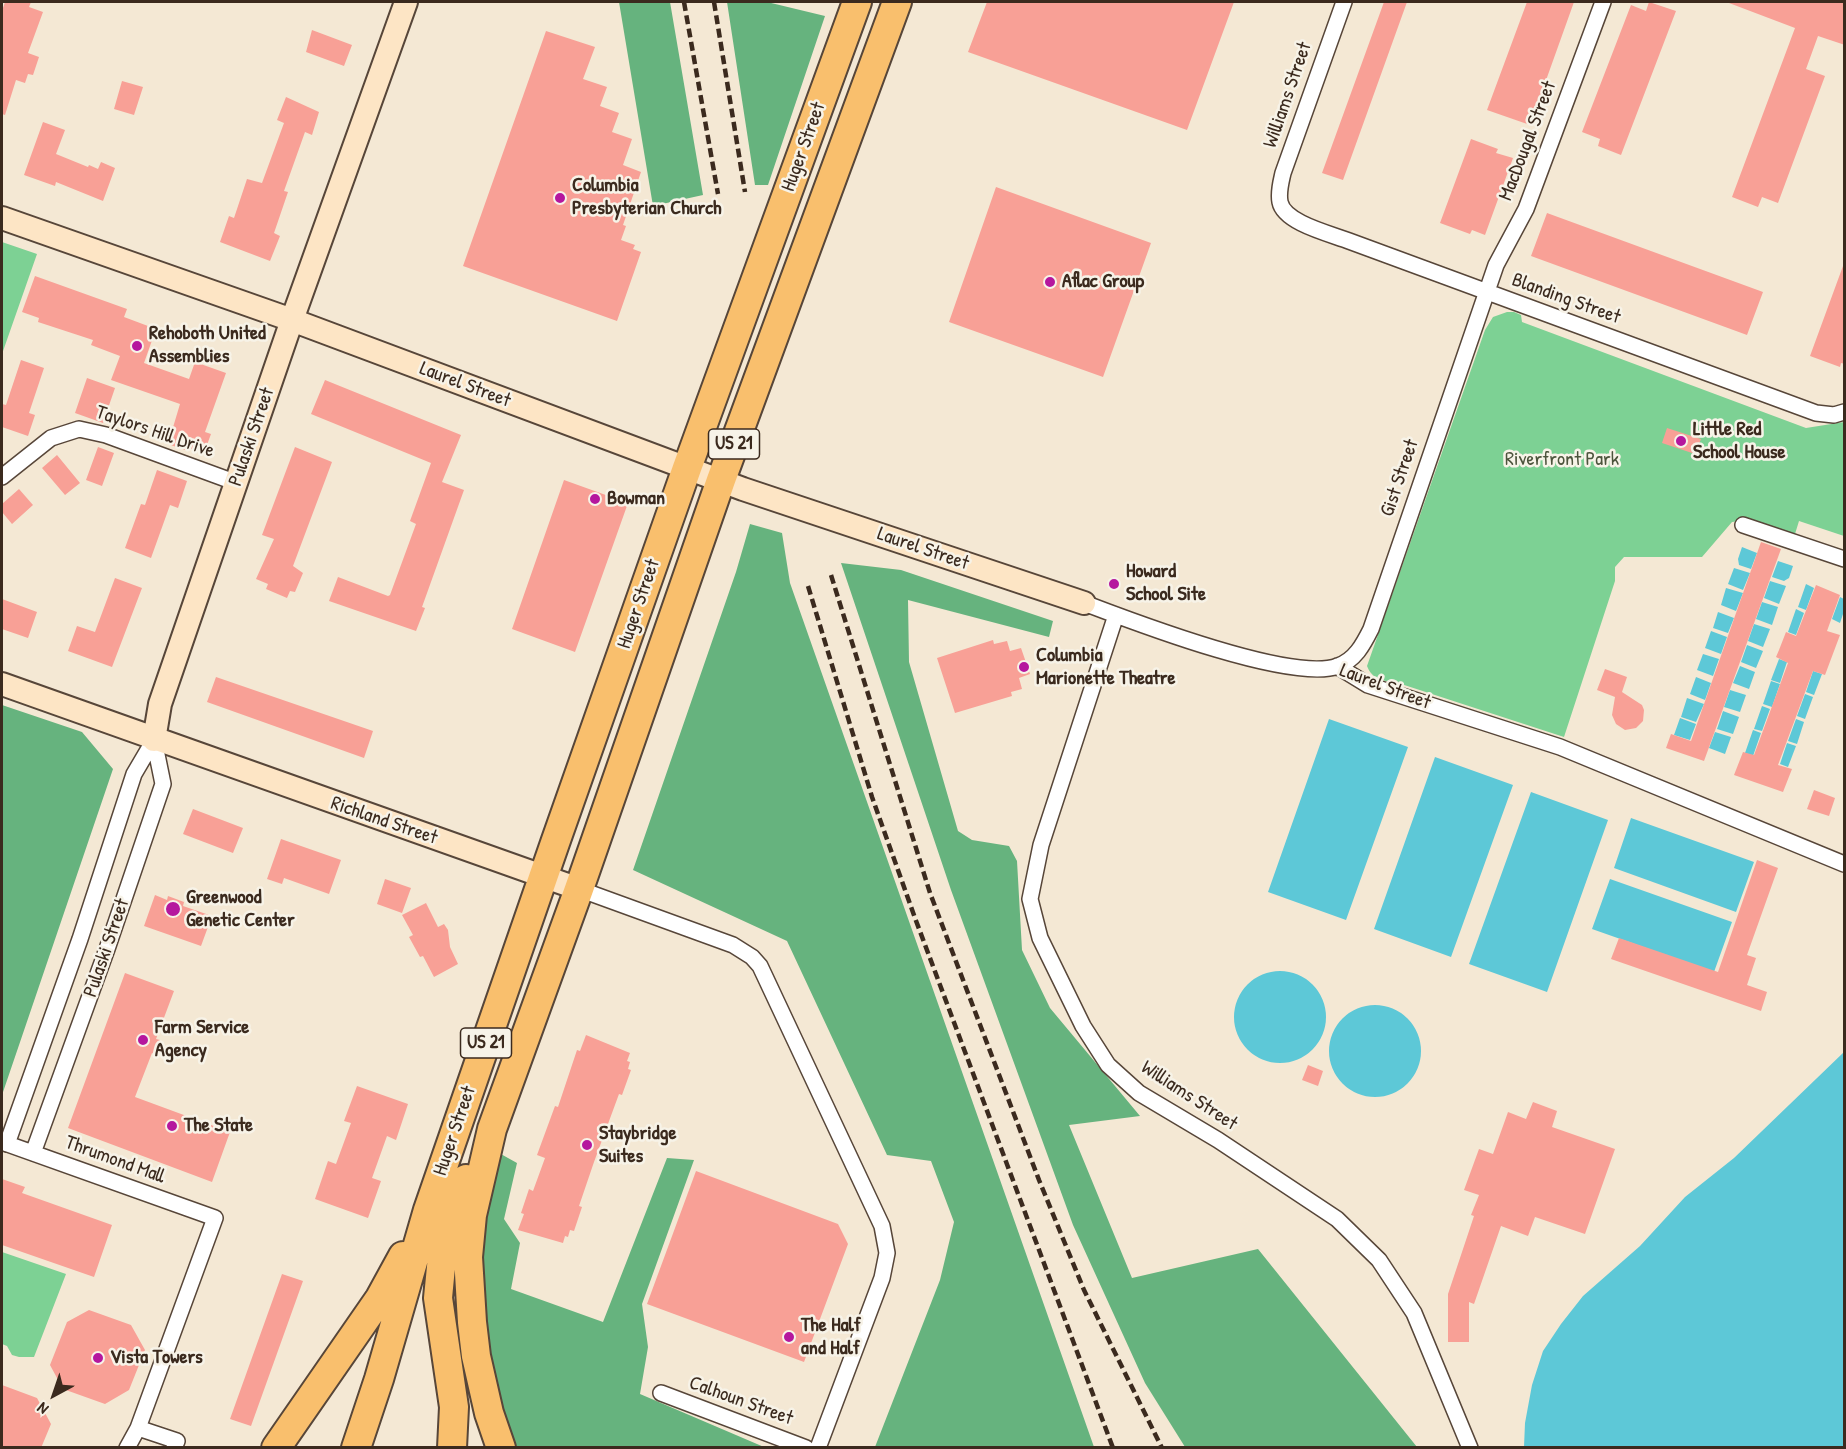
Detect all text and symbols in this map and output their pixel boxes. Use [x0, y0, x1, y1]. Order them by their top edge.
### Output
street label: Williams Street [1259, 39, 1317, 151]
street label: MacDougal Street [1494, 78, 1562, 204]
street label: Huger Street [777, 99, 831, 195]
place label: Columbia Presbyterian Church [572, 174, 721, 221]
marker: Columbia Presbyterian Church [553, 191, 567, 205]
street label: Blanding Street [1508, 268, 1624, 330]
place label: Aflac Group [1062, 270, 1144, 294]
marker: Aflac Group [1043, 275, 1057, 289]
place label: Rehoboth United Assemblies [149, 322, 266, 369]
marker: Rehoboth United Assemblies [130, 339, 144, 353]
street label: Laurel Street [416, 357, 514, 413]
street label: Pulaski Street [224, 385, 280, 489]
street label: Taylors Hill Drive [93, 401, 217, 463]
place label: Little Red School House [1693, 418, 1785, 465]
road number: US 21 [708, 429, 760, 459]
marker: Little Red School House [1674, 434, 1688, 448]
street label: Gist Street [1376, 436, 1424, 520]
park label: Riverfront Park [1505, 448, 1619, 472]
place label: Bowman [607, 487, 665, 511]
marker: Bowman [588, 492, 602, 506]
street label: Laurel Street [874, 522, 972, 576]
street label: Huger Street [613, 556, 665, 652]
place label: Howard School Site [1126, 560, 1206, 607]
marker: Howard School Site [1107, 577, 1121, 591]
place label: Columbia Marionette Theatre [1036, 644, 1175, 691]
street label: Laurel Street [1336, 659, 1434, 715]
marker: Columbia Marionette Theatre [1017, 660, 1031, 674]
street label: Richland Street [328, 792, 440, 850]
place label: Greenwood Genetic Center [186, 886, 295, 933]
street label: Pulaski Street [79, 896, 135, 1000]
marker: Greenwood Genetic Center [164, 900, 182, 918]
place label: Farm Service Agency [155, 1016, 249, 1063]
road number: US 21 [460, 1028, 512, 1058]
marker: Farm Service Agency [136, 1033, 150, 1047]
street label: Williams Street [1136, 1056, 1242, 1136]
street label: Huger Street [429, 1083, 481, 1179]
place label: The State [184, 1114, 253, 1138]
marker: The State [165, 1119, 179, 1133]
place label: Staybridge Suites [599, 1122, 676, 1169]
street label: Thrumond Mall [62, 1131, 168, 1189]
marker: Staybridge Suites [580, 1138, 594, 1152]
place label: The Half and Half [801, 1314, 861, 1361]
marker: The Half and Half [782, 1330, 796, 1344]
place label: Vista Towers [110, 1346, 203, 1370]
marker: Vista Towers [91, 1351, 105, 1365]
north arrow [24, 1365, 84, 1425]
street label: Calhoun Street [686, 1371, 796, 1431]
text: N [32, 1398, 53, 1420]

